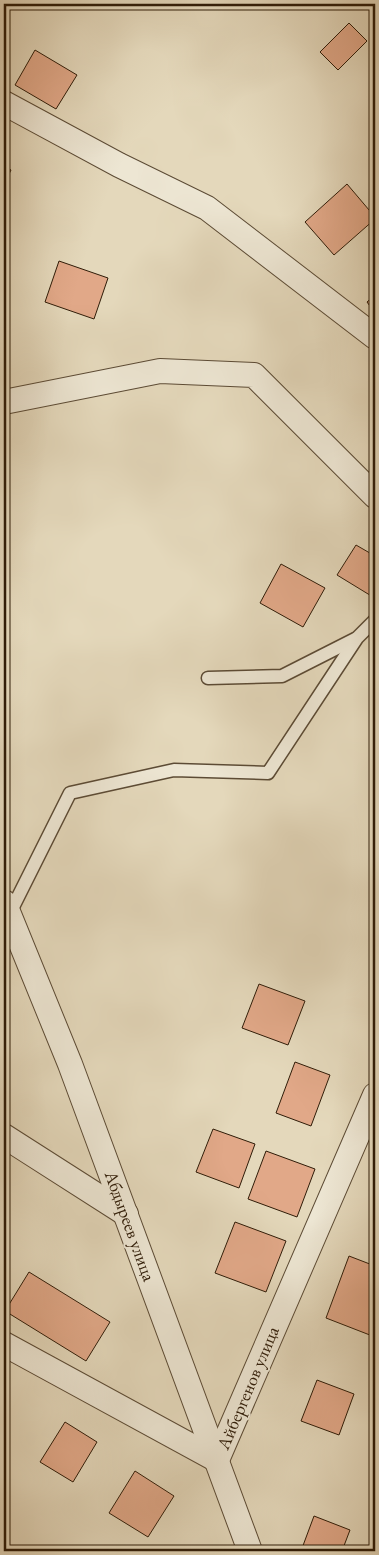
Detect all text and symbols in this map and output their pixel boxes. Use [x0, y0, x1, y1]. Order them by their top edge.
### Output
street label: Абдыреев улица [100, 1167, 161, 1285]
street label: Айбергенов улица [211, 1322, 284, 1454]

